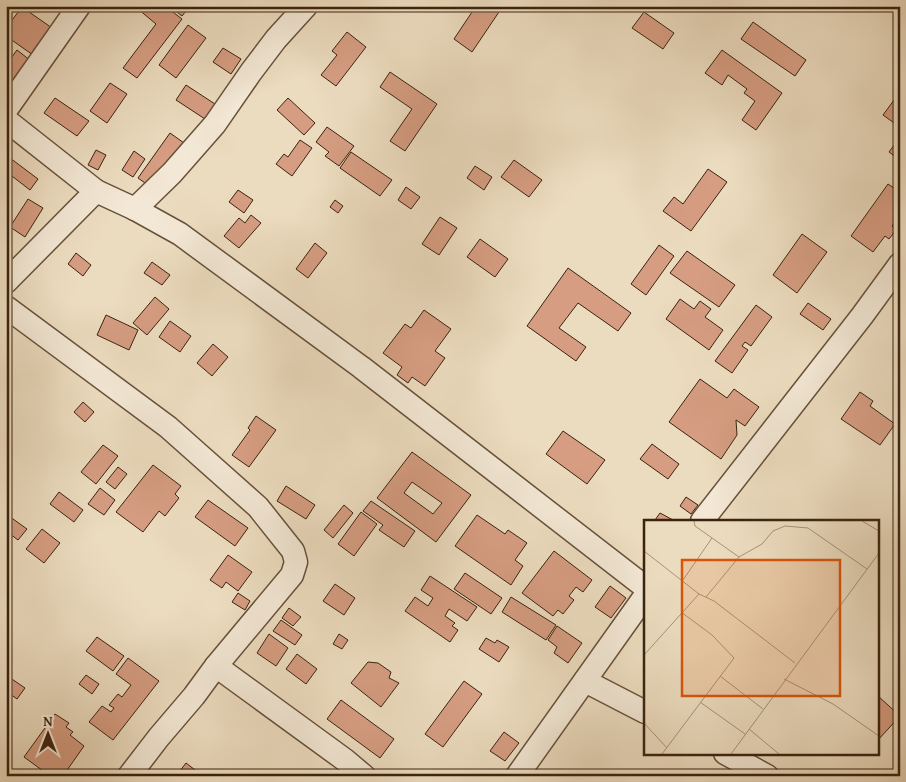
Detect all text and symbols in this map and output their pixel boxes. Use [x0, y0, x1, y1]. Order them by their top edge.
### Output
inset map [644, 520, 878, 754]
north arrow [22, 710, 72, 760]
text: N [43, 711, 53, 731]

